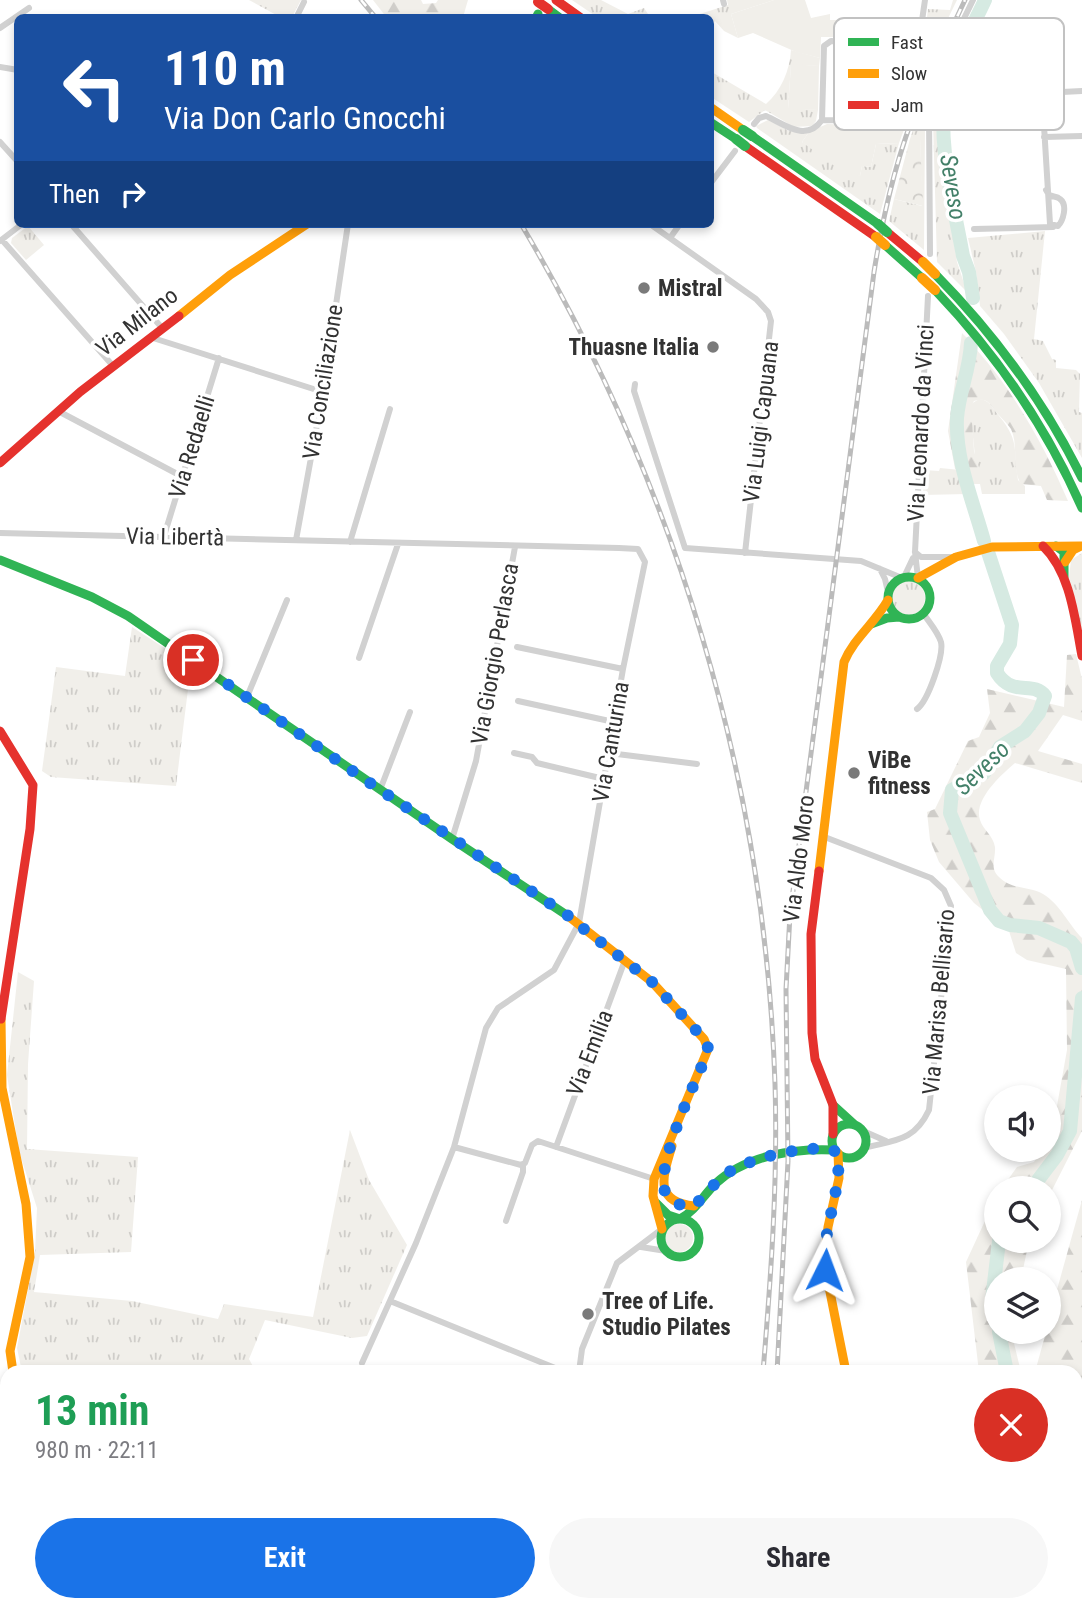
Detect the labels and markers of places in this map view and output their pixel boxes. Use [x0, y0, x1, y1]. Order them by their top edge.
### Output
place label: Mistral [658, 275, 723, 302]
marker: Mistral [636, 280, 652, 296]
place label: Thuasne Italia [568, 334, 699, 361]
marker: Thuasne Italia [705, 339, 721, 355]
pin [163, 630, 223, 690]
place label: ViBe fitness [868, 747, 931, 800]
marker: ViBe fitness [846, 765, 862, 781]
place label: Tree of Life. Studio Pilates [602, 1288, 731, 1341]
marker: Tree of Life. Studio Pilates [580, 1306, 596, 1322]

